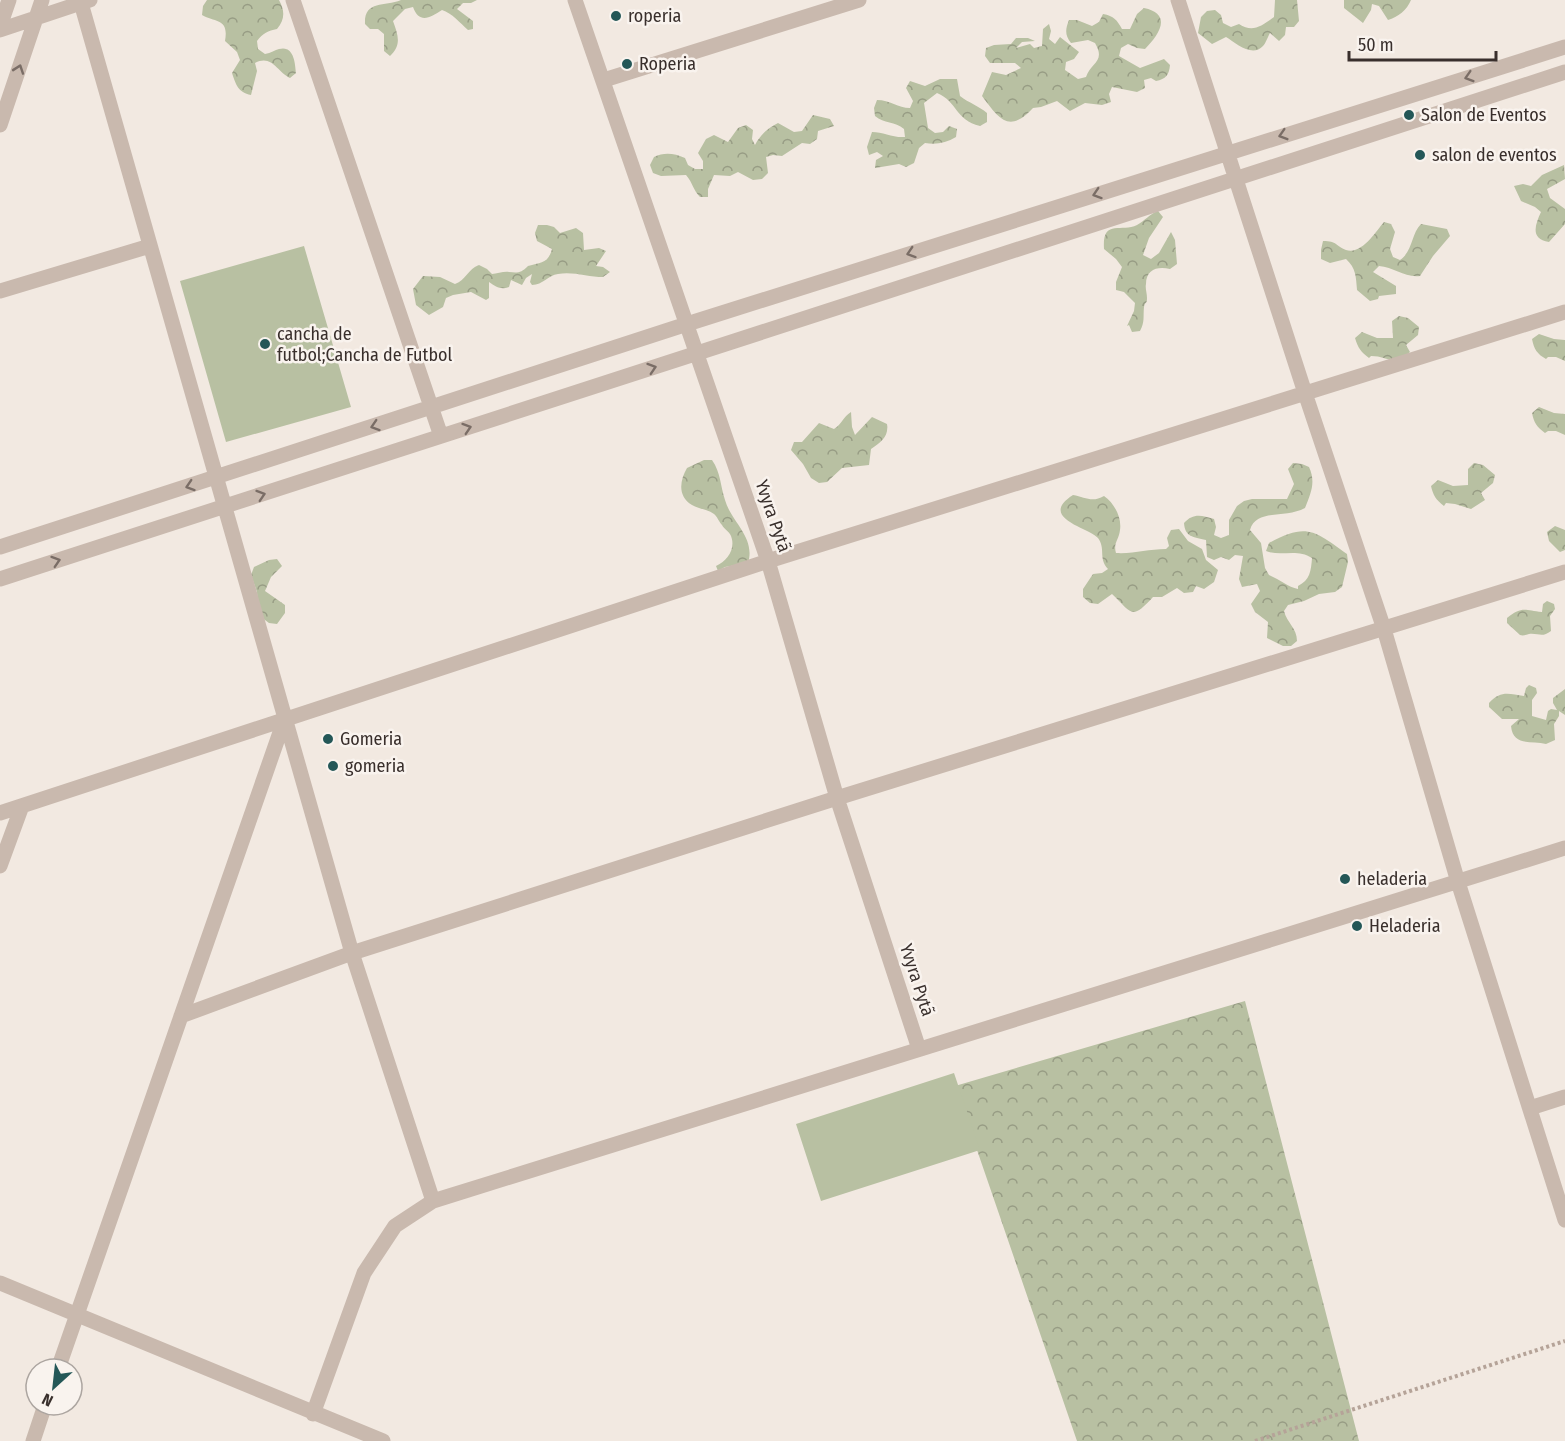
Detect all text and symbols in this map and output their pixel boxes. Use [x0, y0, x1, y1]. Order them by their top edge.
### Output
place label: roperia [628, 5, 682, 27]
marker: roperia [609, 9, 623, 23]
scale bar [1349, 24, 1496, 62]
text: 50 m [1358, 34, 1394, 56]
place label: Roperia [639, 53, 696, 75]
marker: Roperia [620, 57, 634, 71]
one-way arrow [11, 64, 24, 75]
one-way arrow [1464, 70, 1475, 82]
place label: Salon de Eventos [1421, 104, 1547, 126]
marker: Salon de Eventos [1402, 108, 1416, 122]
one-way arrow [1278, 128, 1289, 140]
place label: salon de eventos [1432, 144, 1557, 166]
marker: salon de eventos [1413, 148, 1427, 162]
one-way arrow [1092, 187, 1103, 199]
one-way arrow [906, 246, 917, 258]
place label: cancha de futbol;Cancha de Futbol [277, 323, 452, 366]
marker: cancha de futbol;Cancha de Futbol [258, 337, 272, 351]
one-way arrow [646, 363, 657, 375]
one-way arrow [370, 418, 381, 431]
one-way arrow [461, 423, 472, 435]
street label: Yvyra Pytã [750, 477, 796, 555]
one-way arrow [185, 479, 196, 491]
one-way arrow [255, 489, 266, 502]
one-way arrow [50, 556, 61, 569]
place label: Gomeria [340, 728, 402, 750]
marker: Gomeria [321, 732, 335, 746]
place label: gomeria [345, 755, 405, 777]
marker: gomeria [326, 759, 340, 773]
place label: heladeria [1357, 868, 1427, 890]
marker: heladeria [1338, 872, 1352, 886]
place label: Heladeria [1369, 915, 1441, 937]
marker: Heladeria [1350, 919, 1364, 933]
street label: Yvyra Pytã [895, 941, 939, 1019]
north arrow [24, 1357, 84, 1417]
text: N [39, 1389, 56, 1411]

